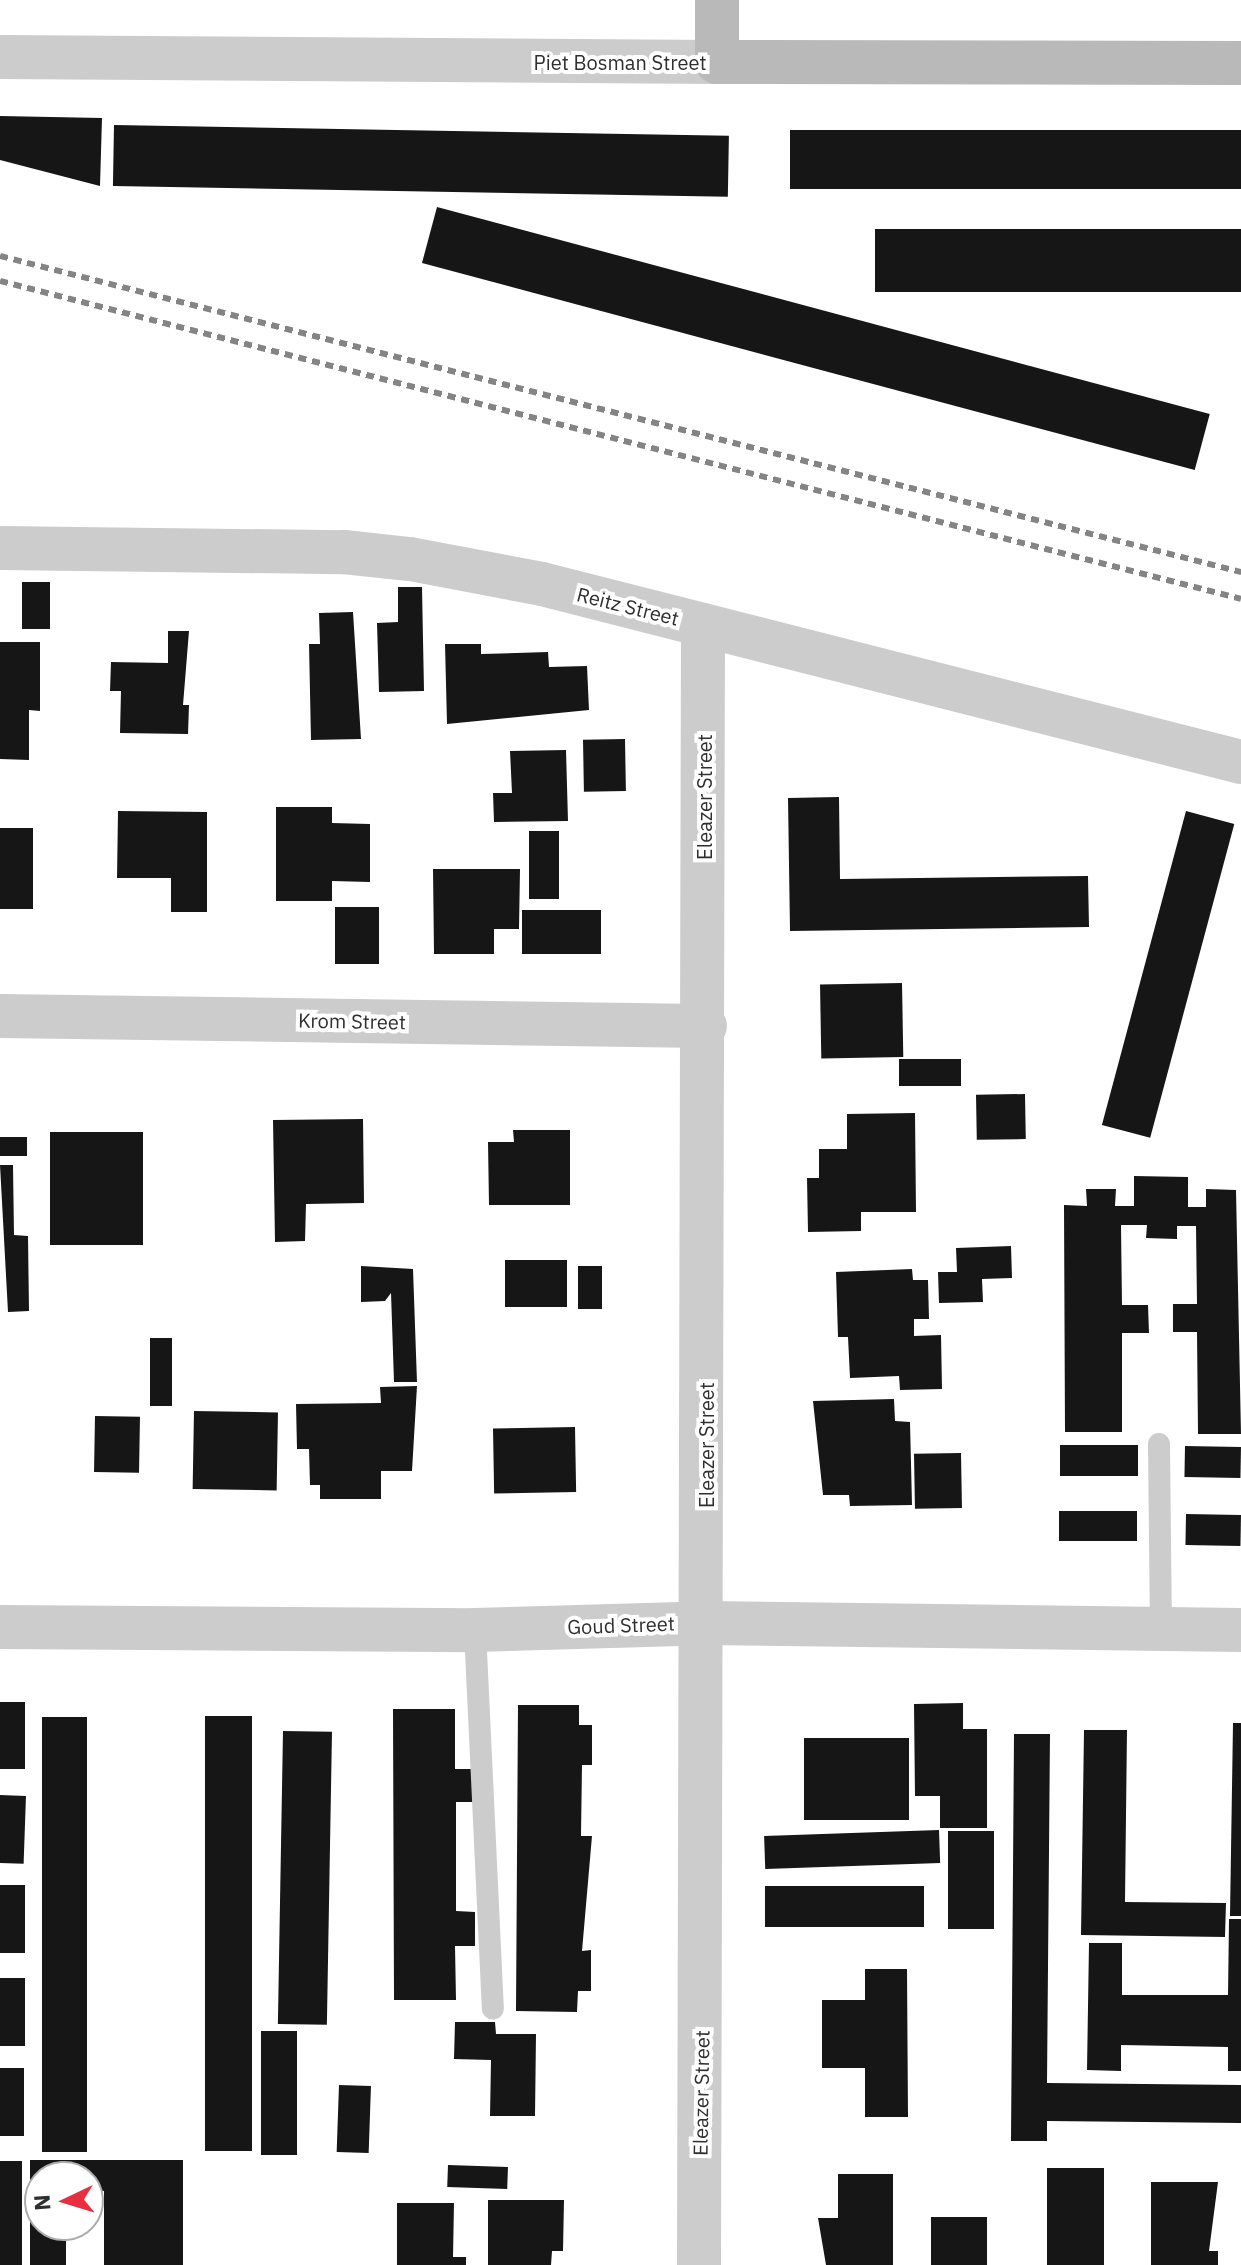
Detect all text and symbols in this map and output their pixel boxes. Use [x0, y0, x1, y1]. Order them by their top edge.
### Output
street label: Piet Bosman Street [534, 50, 706, 74]
street label: Reitz Street [574, 582, 682, 630]
street label: Eleazer Street [692, 734, 716, 860]
street label: Krom Street [298, 1008, 406, 1034]
street label: Eleazer Street [694, 1382, 718, 1508]
street label: Goud Street [567, 1611, 675, 1639]
street label: Eleazer Street [688, 2030, 714, 2156]
north arrow [24, 2161, 104, 2241]
text: N [27, 2194, 57, 2212]

